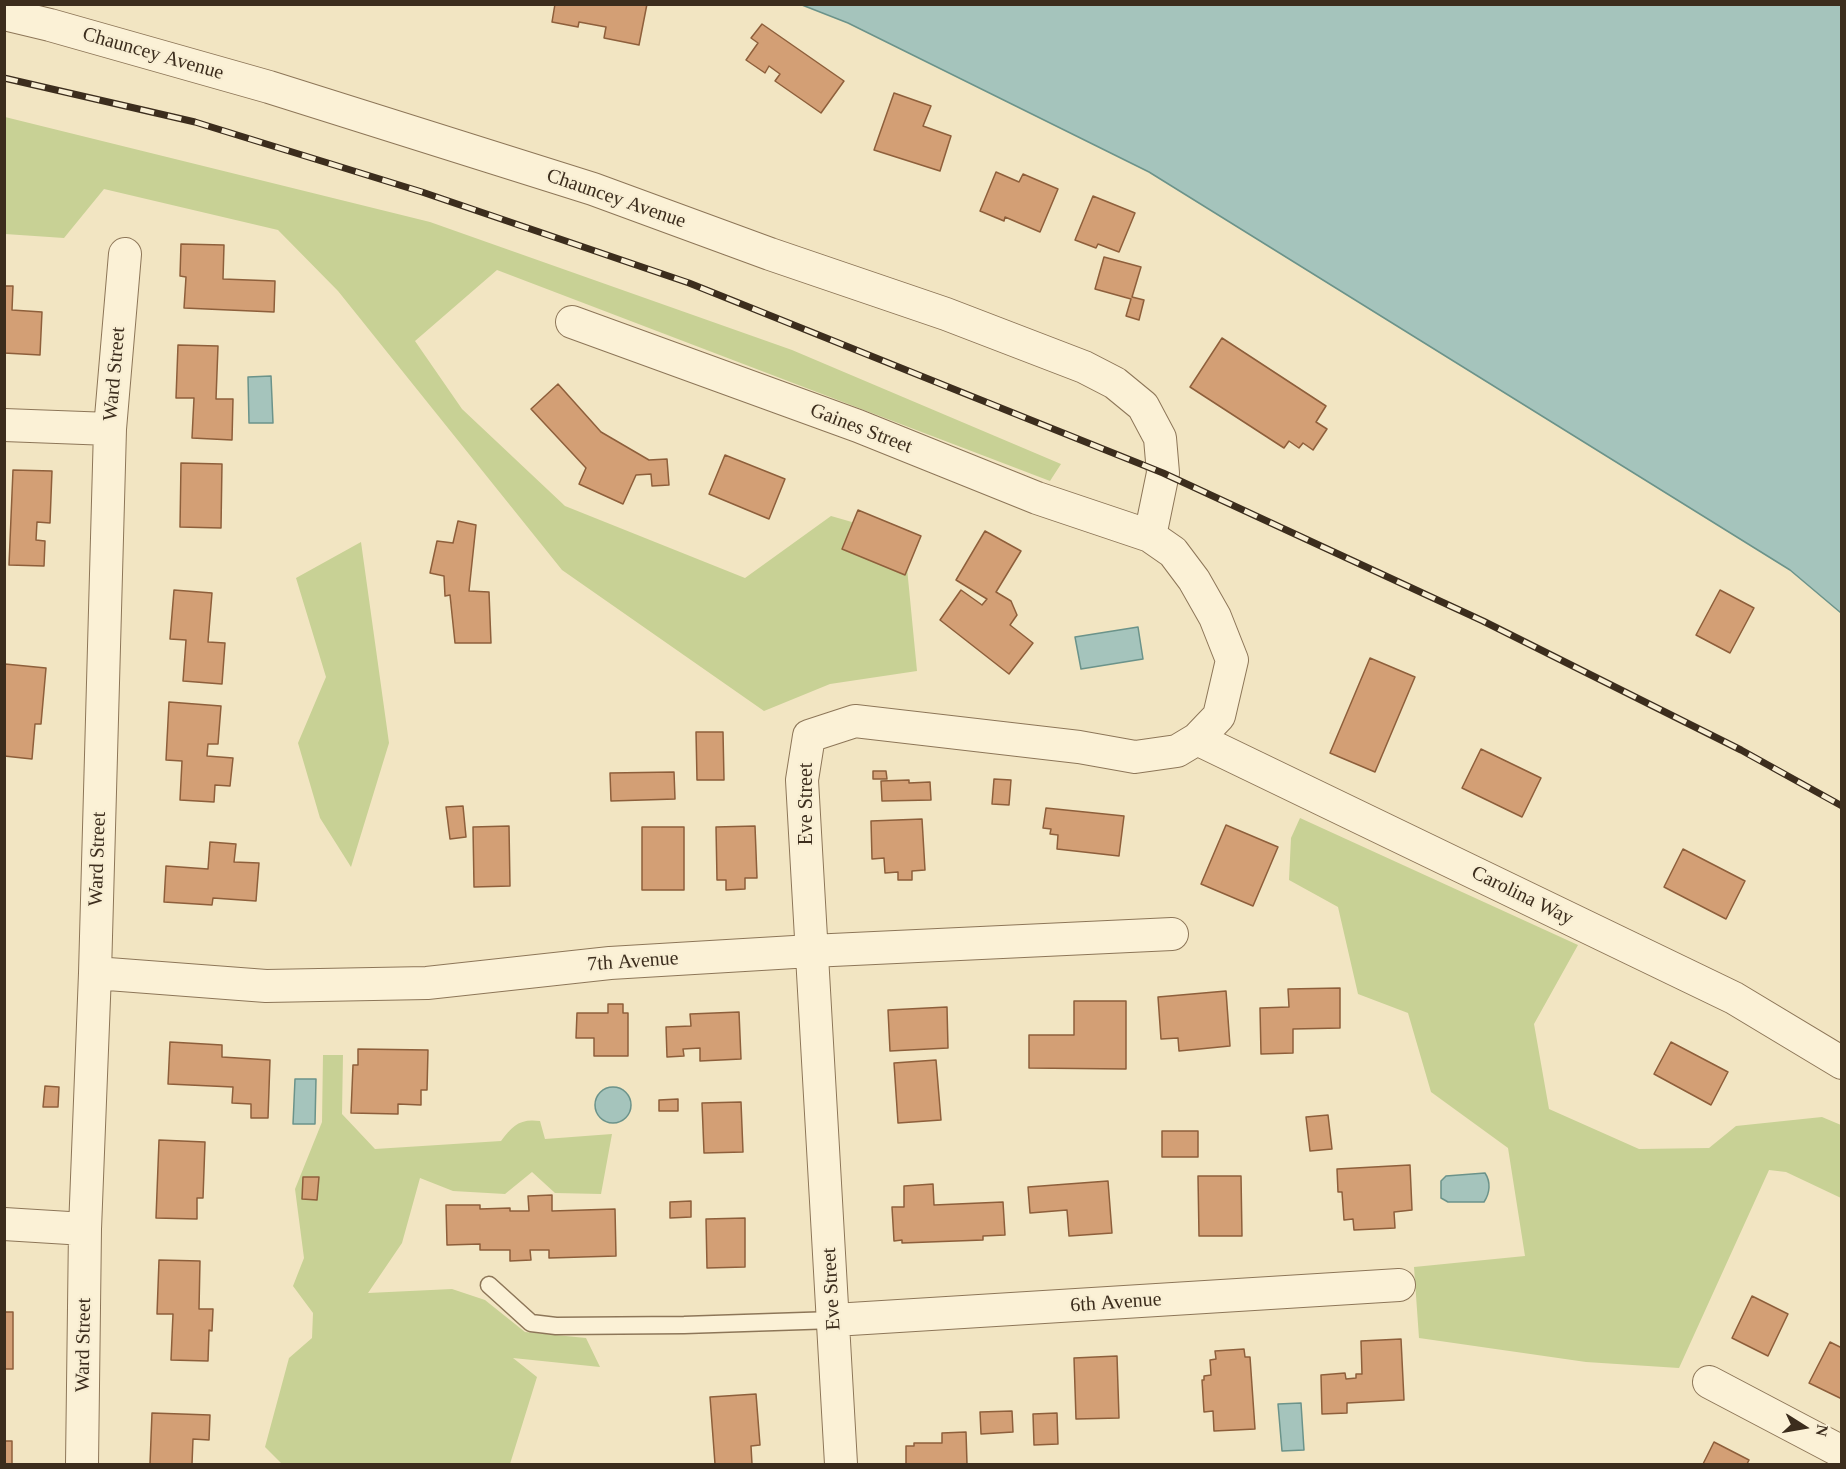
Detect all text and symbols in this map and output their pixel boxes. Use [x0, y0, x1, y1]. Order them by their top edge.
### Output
street label: Chauncey Avenue [80, 22, 226, 86]
street label: Chauncey Avenue [543, 164, 689, 234]
street label: Ward Street [99, 326, 131, 422]
street label: Gaines Street [807, 399, 915, 459]
street label: Eve Street [795, 763, 819, 845]
street label: Ward Street [84, 811, 112, 907]
street label: Carolina Way [1467, 861, 1577, 931]
street label: 7th Avenue [587, 947, 679, 977]
street label: Eve Street [818, 1247, 846, 1331]
street label: 6th Avenue [1070, 1288, 1162, 1318]
street label: Ward Street [71, 1298, 97, 1392]
north arrow [1774, 1397, 1834, 1457]
text: N [1813, 1423, 1832, 1438]

